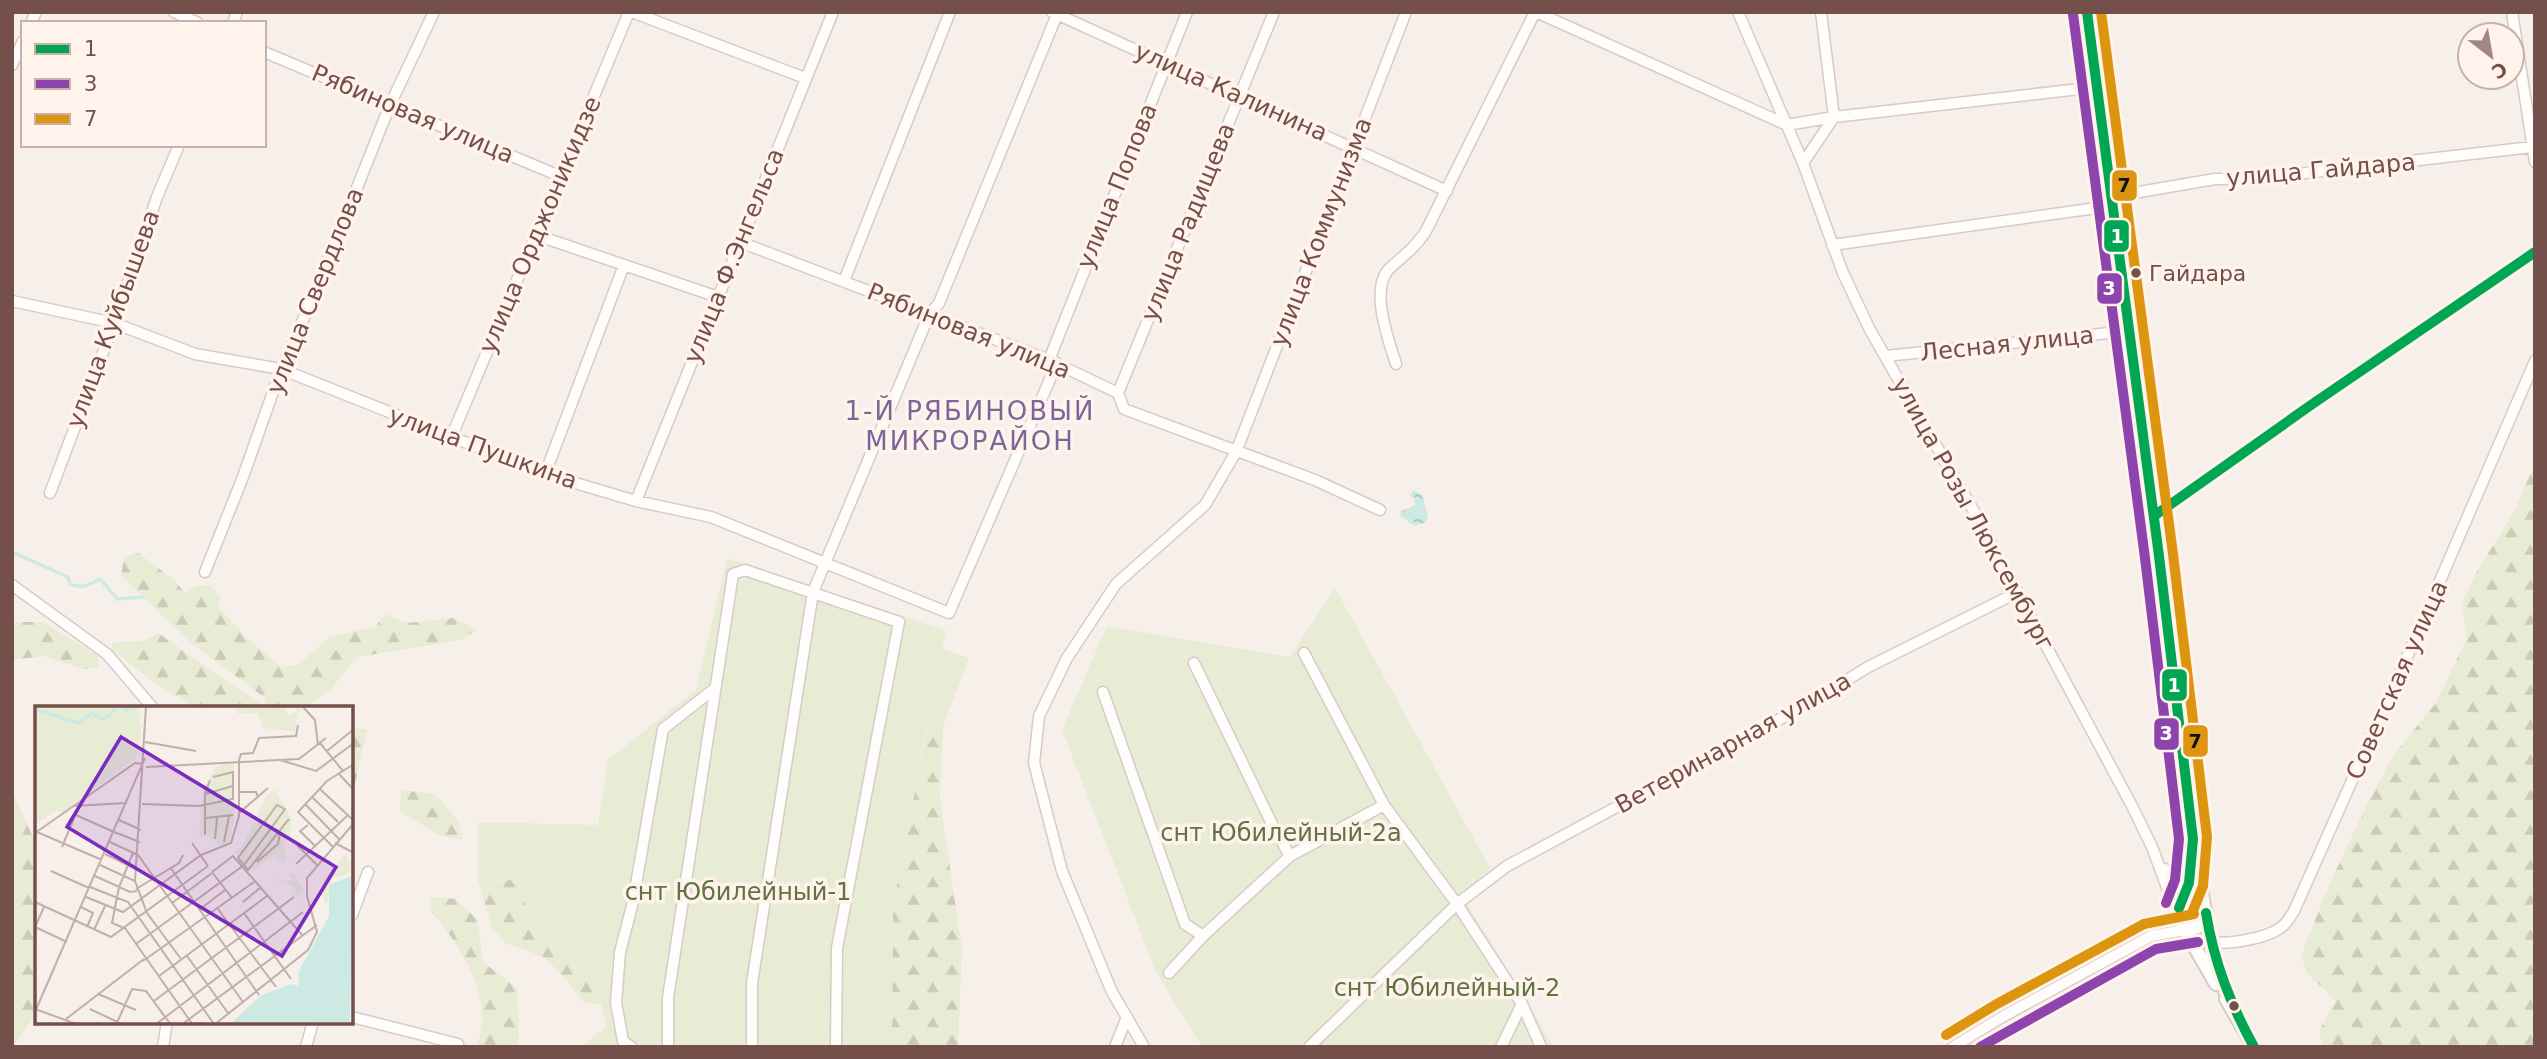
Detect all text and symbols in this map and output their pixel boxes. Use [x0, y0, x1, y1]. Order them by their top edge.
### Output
legend [21, 21, 266, 147]
north arrow [2456, 21, 2526, 91]
text: 1 [84, 37, 97, 61]
street label: улица Калинина [1130, 37, 1332, 147]
text: С [2488, 58, 2511, 84]
street label: Рябиновая улица [308, 59, 518, 169]
text: 3 [84, 72, 97, 96]
street label: улица Орджоникидзе [473, 92, 607, 358]
street label: улица Попова [1071, 99, 1163, 273]
text: 7 [84, 107, 97, 131]
street label: улица Коммунизма [1264, 114, 1378, 350]
street label: улица Радищева [1135, 119, 1241, 325]
street label: улица Ф.Энгельса [678, 144, 790, 368]
street label: улица Гайдара [2225, 148, 2417, 192]
line badge: 7 [2111, 169, 2138, 202]
text: 7 [2117, 174, 2131, 196]
street label: улица Свердлова [261, 184, 369, 398]
street label: улица Куйбышева [61, 206, 165, 432]
line badge: 1 [2103, 219, 2130, 253]
text: 1 [2110, 225, 2124, 247]
place label: Гайдара [2149, 261, 2246, 286]
marker: Гайдара [2129, 266, 2143, 280]
line badge: 3 [2096, 272, 2123, 305]
street label: Рябиновая улица [863, 277, 1075, 385]
text: 3 [2102, 277, 2116, 299]
street label: Лесная улица [1919, 321, 2095, 367]
street label: улица Розы Люксембург [1886, 373, 2060, 655]
district label: 1-Й РЯБИНОВЫЙ МИКРОРАЙОН [845, 395, 1095, 456]
street label: улица Пушкина [385, 401, 581, 495]
street label: Советская улица [2340, 576, 2454, 784]
street label: Ветеринарная улица [1610, 666, 1856, 820]
line badge: 1 [2161, 668, 2188, 702]
text: 1 [2167, 674, 2181, 696]
inset map [35, 706, 354, 1024]
line badge: 3 [2153, 717, 2180, 751]
text: 3 [2159, 722, 2173, 744]
line badge: 7 [2182, 724, 2209, 758]
text: 7 [2188, 730, 2202, 752]
park label: снт Юбилейный-2а [1160, 819, 1402, 847]
park label: снт Юбилейный-1 [625, 878, 851, 906]
park label: снт Юбилейный-2 [1334, 974, 1560, 1002]
unlabelled marker [2227, 999, 2241, 1013]

